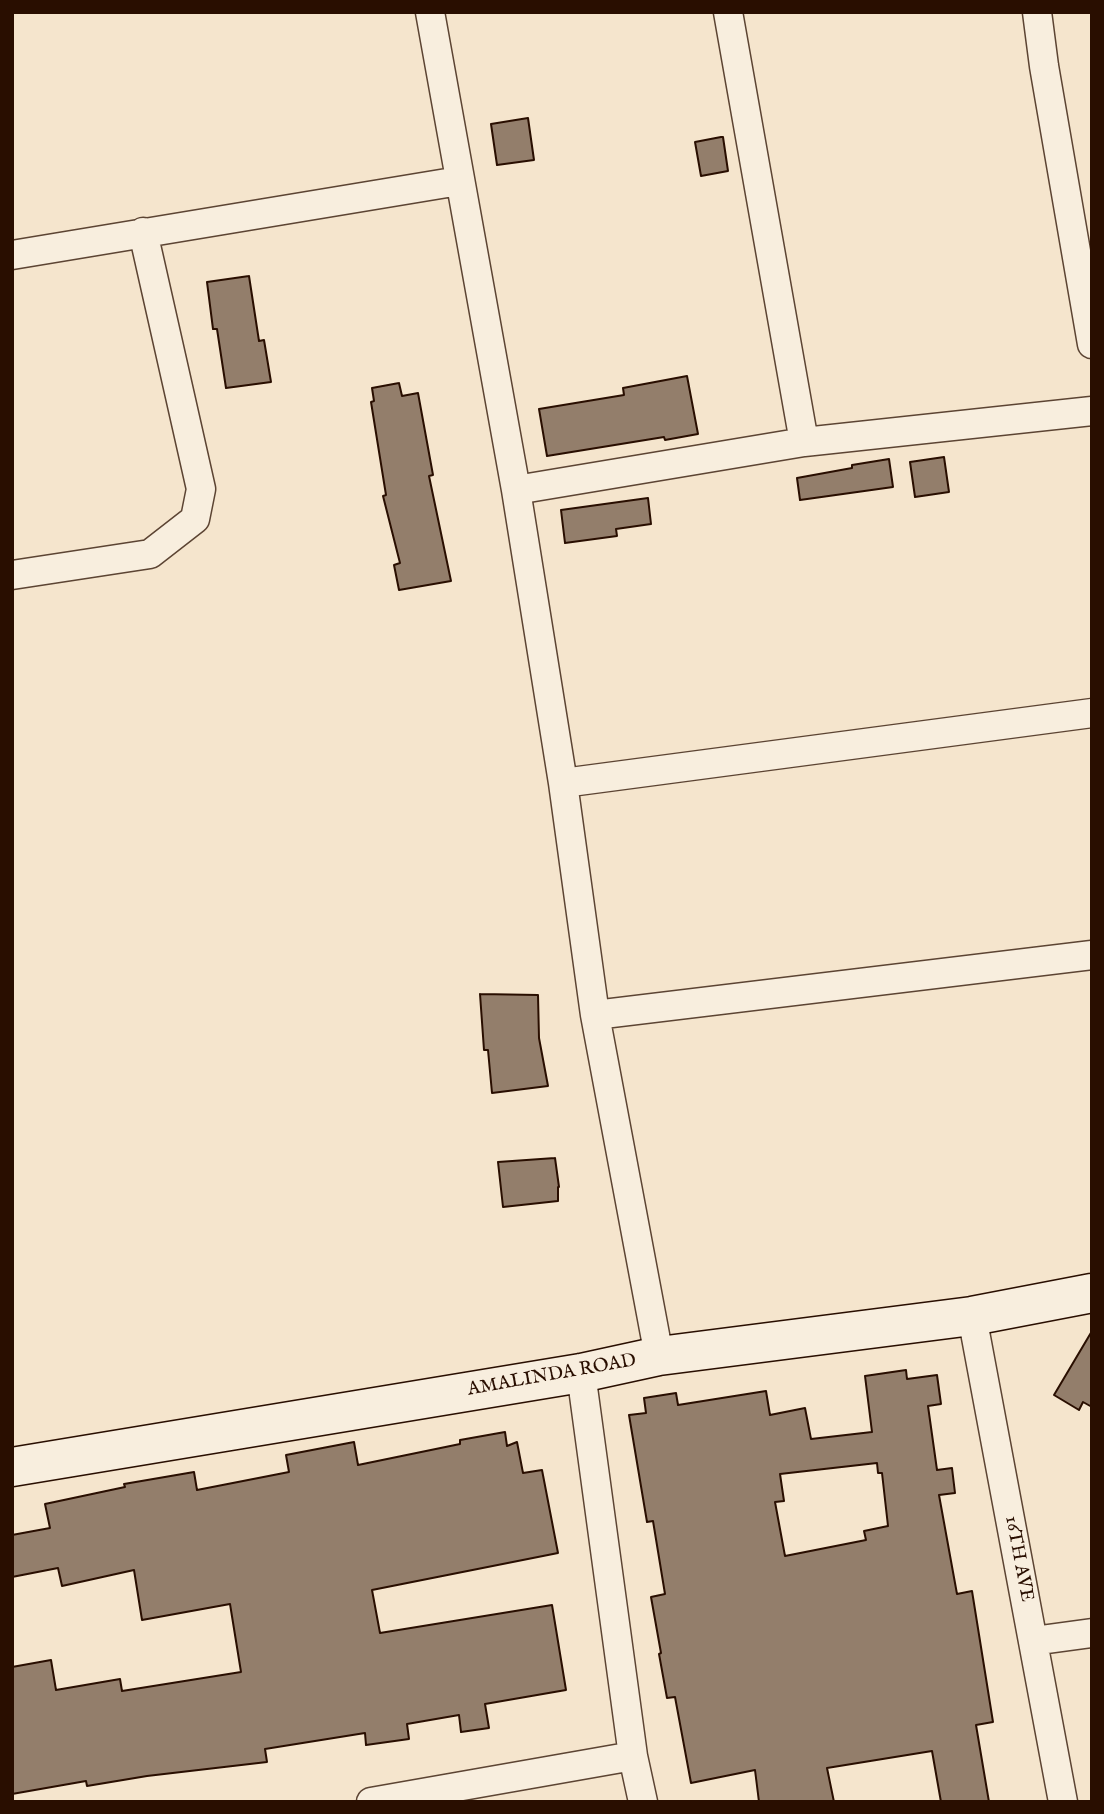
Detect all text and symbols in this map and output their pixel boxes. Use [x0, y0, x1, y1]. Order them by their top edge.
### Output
street label: AMALINDA ROAD [466, 1350, 638, 1402]
street label: 16TH AVE [999, 1514, 1037, 1604]

